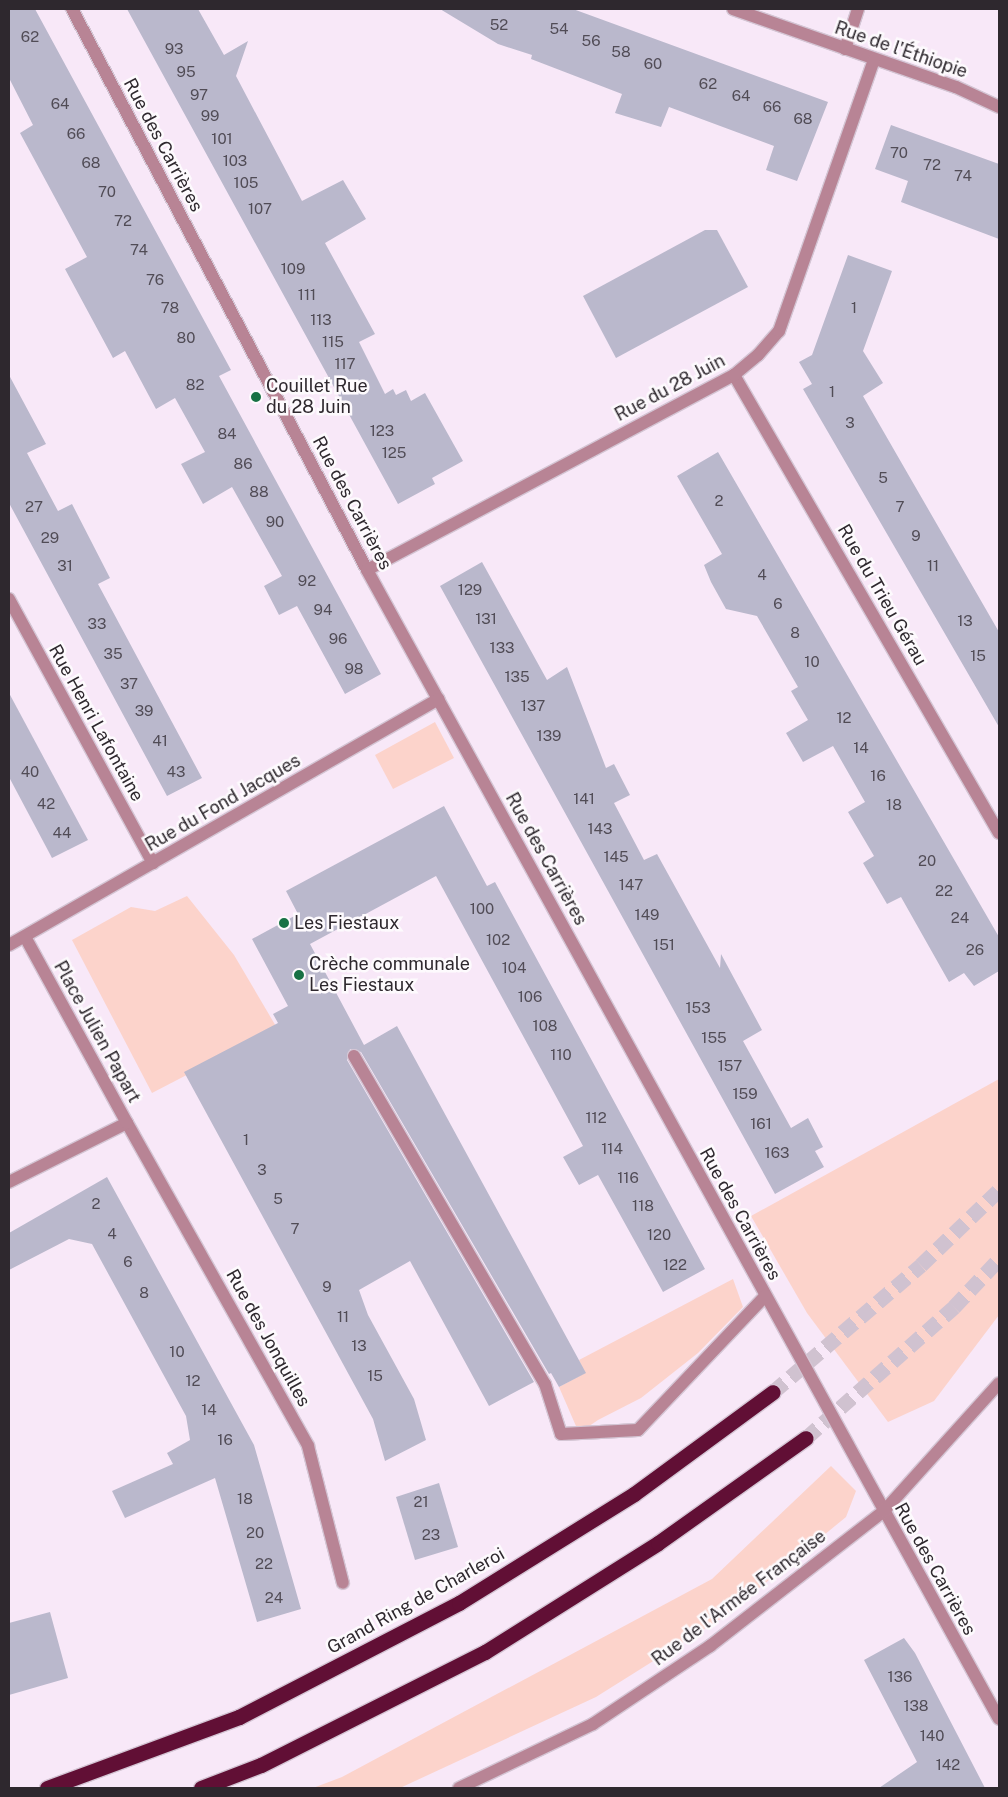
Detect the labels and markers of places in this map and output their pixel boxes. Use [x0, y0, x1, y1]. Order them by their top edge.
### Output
place label: Couillet Rue du 28 Juin [266, 376, 368, 418]
marker: Couillet Rue du 28 Juin [250, 391, 262, 403]
place label: Les Fiestaux [294, 912, 399, 934]
marker: Les Fiestaux [278, 917, 290, 929]
place label: Crèche communale Les Fiestaux [309, 954, 470, 996]
marker: Crèche communale Les Fiestaux [293, 969, 305, 981]

